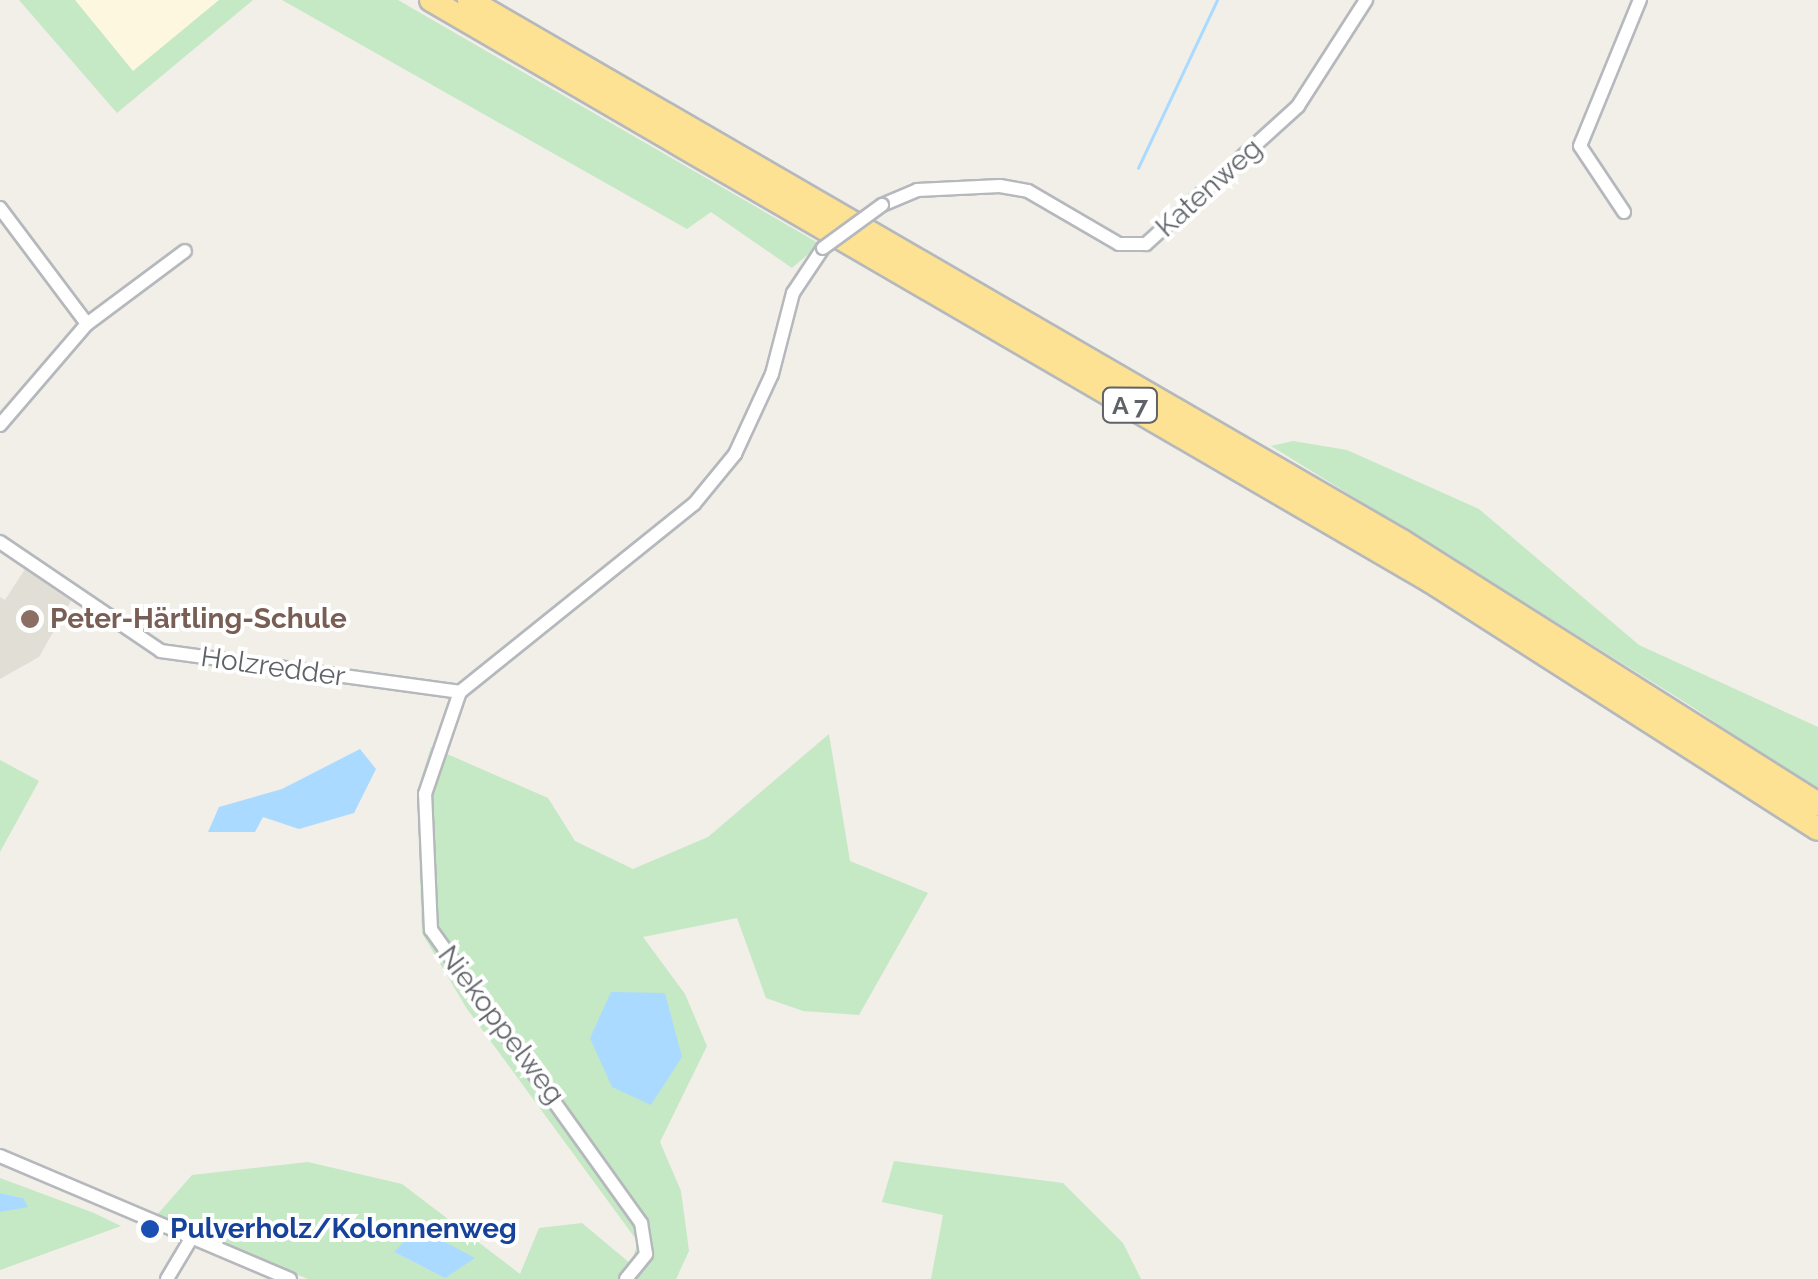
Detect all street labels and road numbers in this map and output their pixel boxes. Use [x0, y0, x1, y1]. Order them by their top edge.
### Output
street label: Katenweg [1149, 132, 1269, 244]
road number: A 7 [1100, 385, 1160, 425]
street label: Holzredder [199, 640, 347, 694]
street label: Niekoppelweg [431, 939, 571, 1111]

